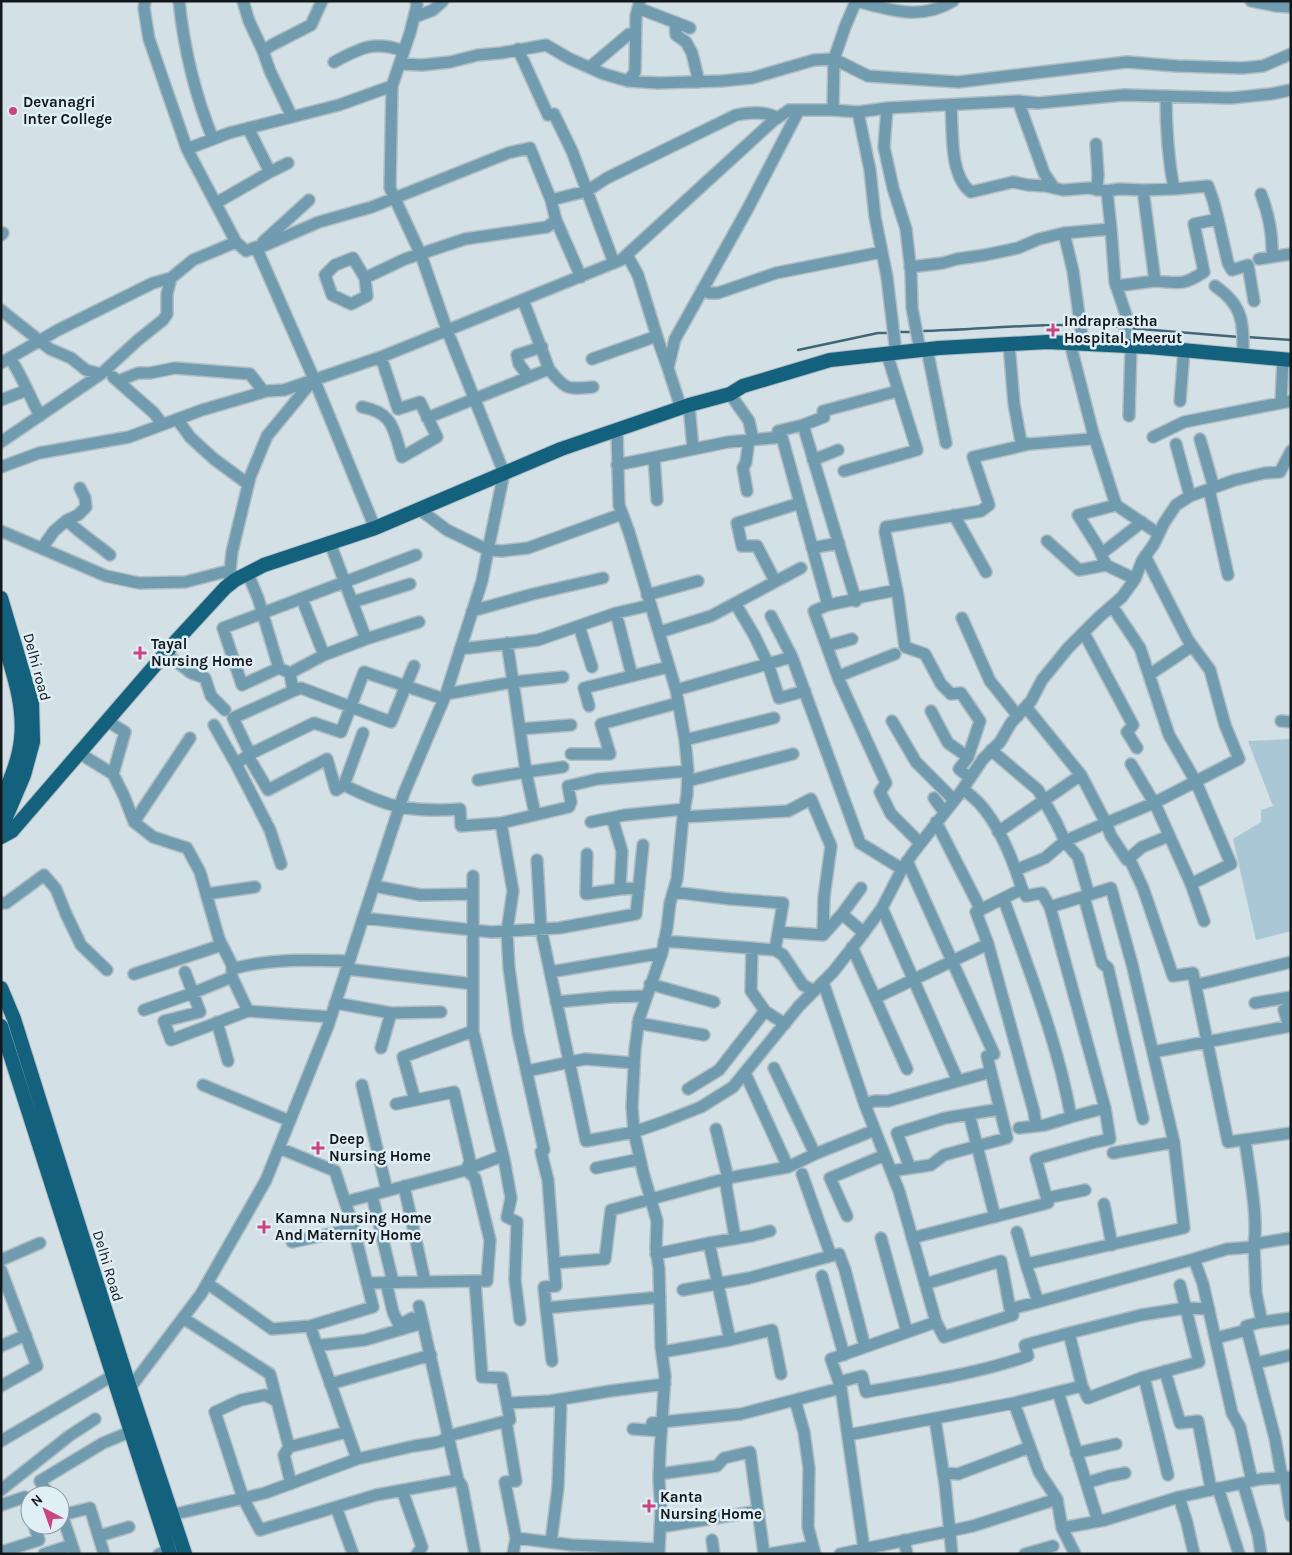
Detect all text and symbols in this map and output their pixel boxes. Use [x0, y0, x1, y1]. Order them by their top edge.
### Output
place label: Devanagri Inter College [23, 93, 112, 128]
marker: Devanagri Inter College [7, 105, 19, 117]
place label: Indraprastha Hospital, Meerut [1064, 312, 1182, 347]
marker: Indraprastha Hospital, Meerut [1046, 323, 1060, 337]
street label: Delhi road [19, 631, 55, 703]
place label: Tayal Nursing Home [151, 635, 253, 670]
marker: Tayal Nursing Home [133, 646, 147, 660]
place label: Deep Nursing Home [329, 1130, 431, 1165]
marker: Deep Nursing Home [311, 1141, 325, 1155]
place label: Kamna Nursing Home And Maternity Home [275, 1209, 432, 1244]
marker: Kamna Nursing Home And Maternity Home [257, 1220, 271, 1234]
street label: Delhi Road [89, 1228, 127, 1304]
north arrow [20, 1485, 70, 1535]
place label: Kanta Nursing Home [660, 1488, 762, 1523]
text: N [27, 1491, 46, 1510]
marker: Kanta Nursing Home [642, 1499, 656, 1513]

